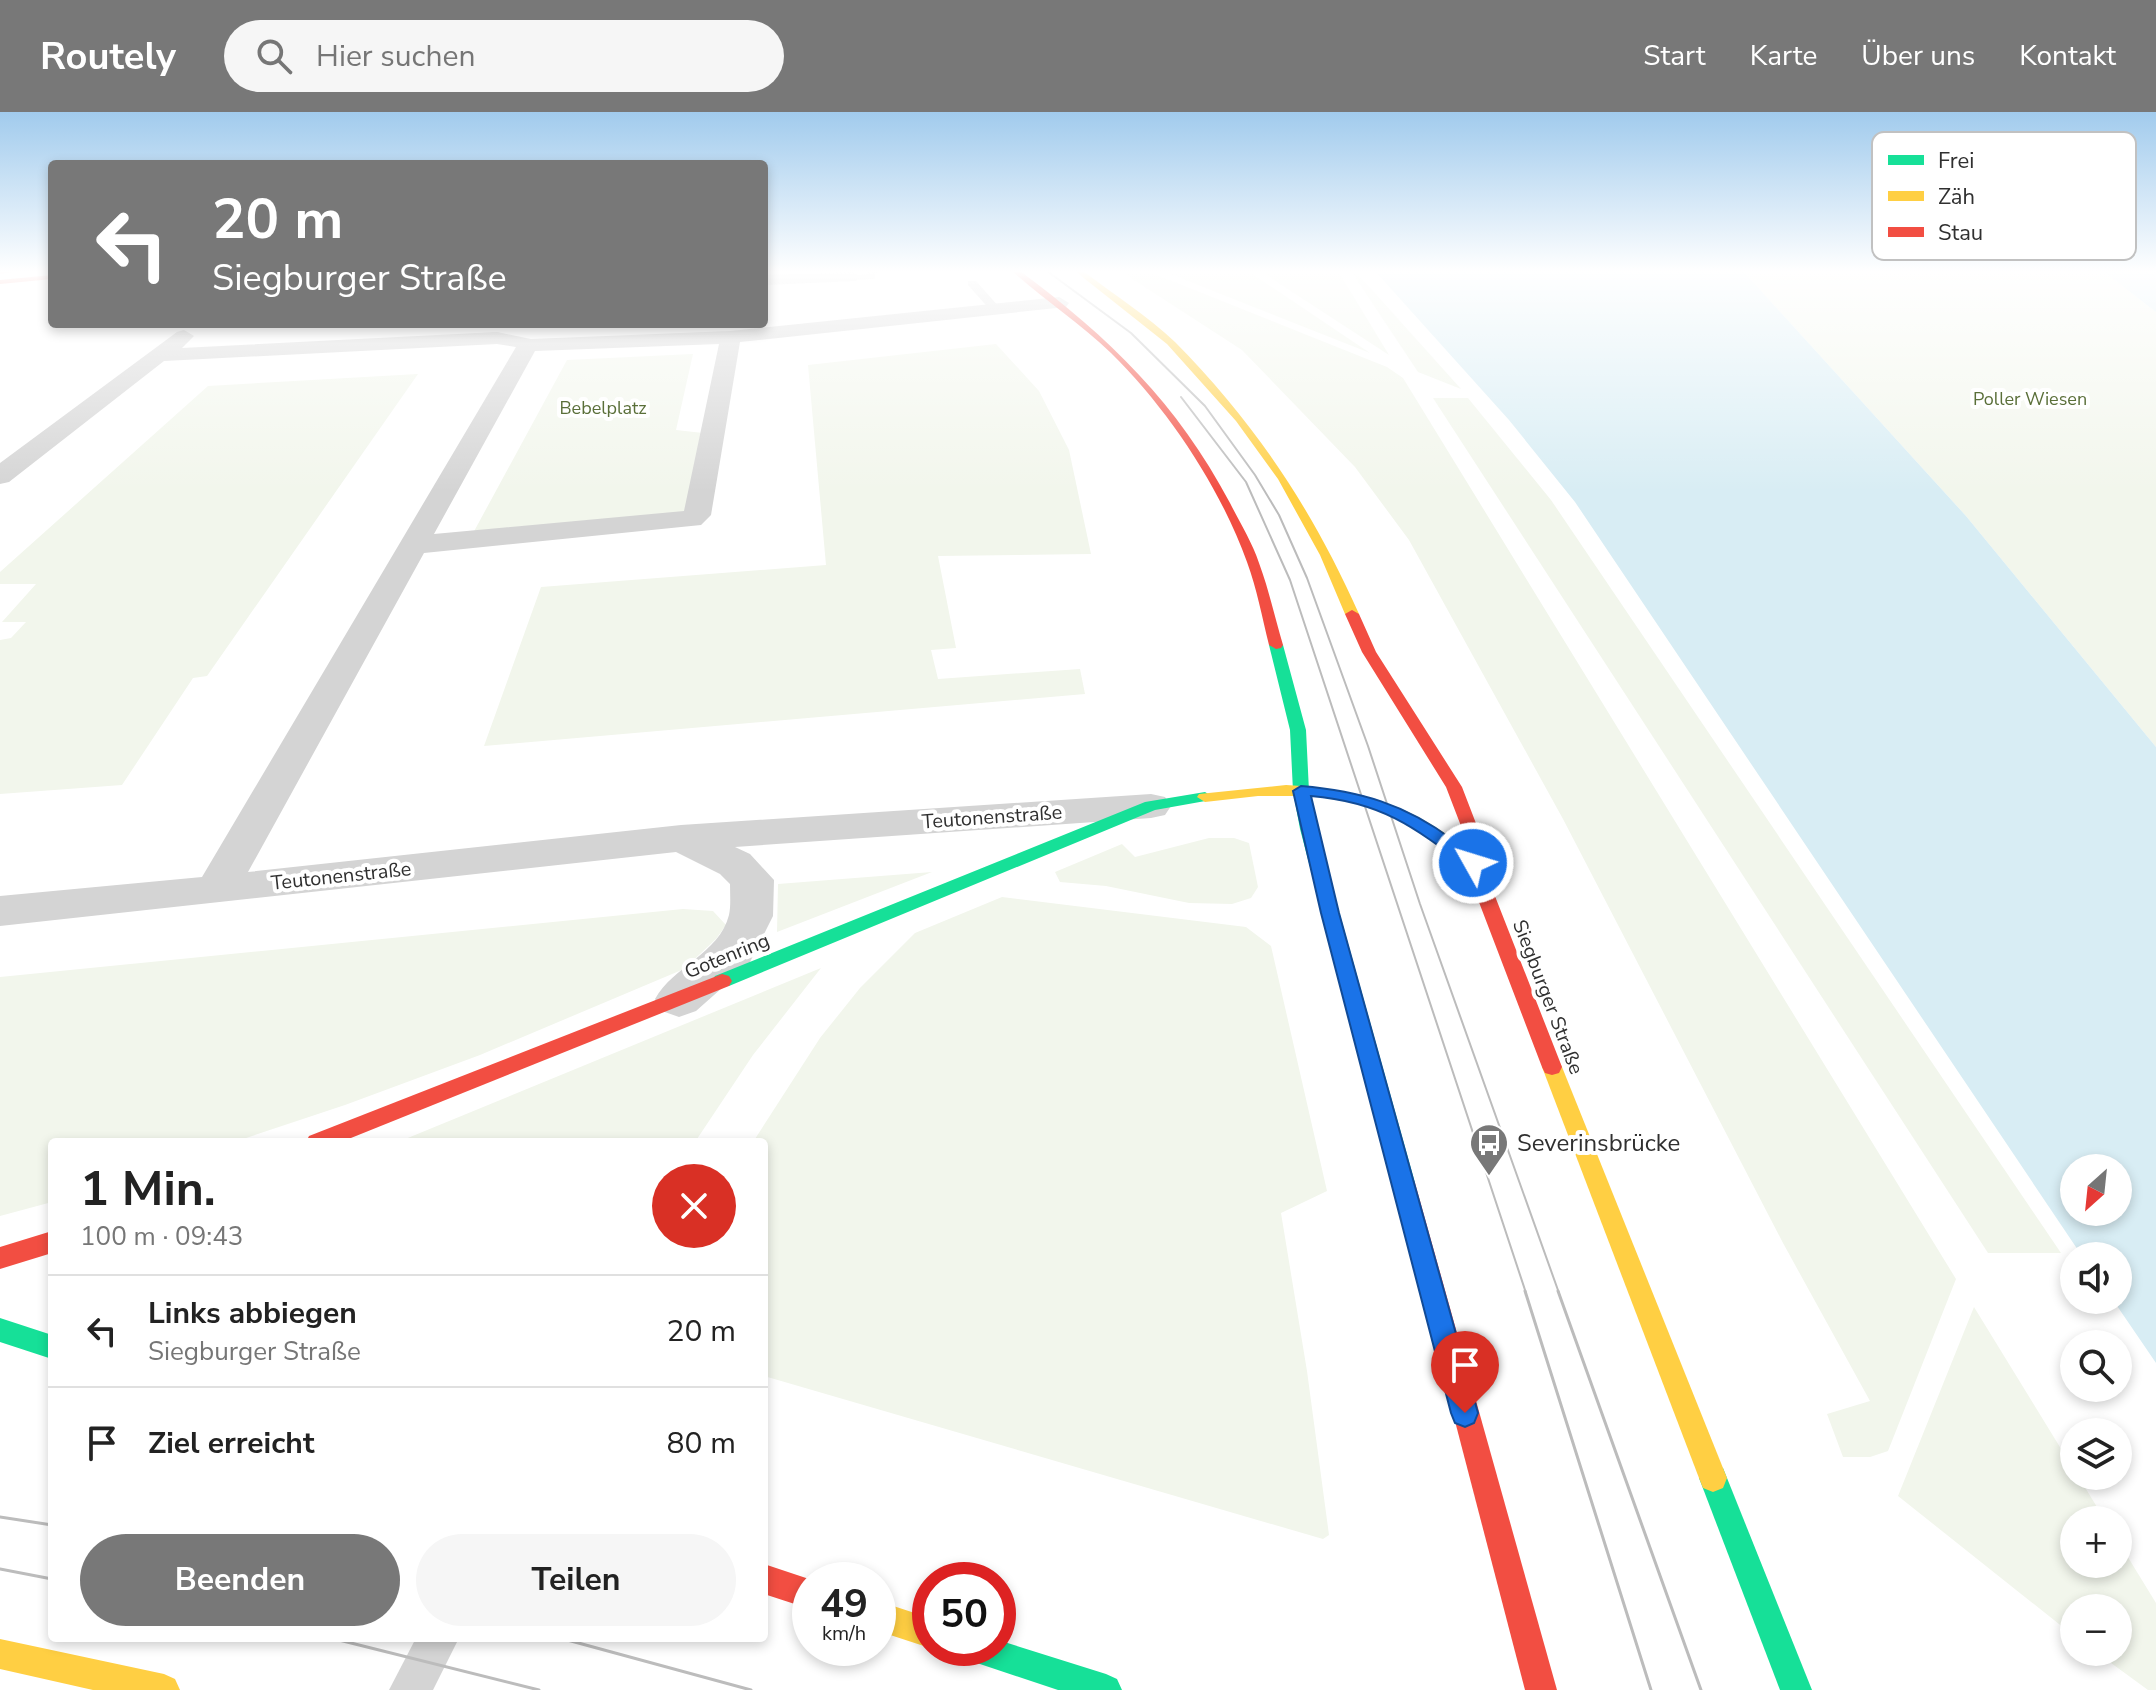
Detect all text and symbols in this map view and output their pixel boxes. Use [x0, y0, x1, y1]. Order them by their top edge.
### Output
search box [224, 20, 784, 92]
text: Routely [40, 31, 176, 82]
icon: search [252, 34, 296, 78]
text: Hier suchen [316, 36, 475, 77]
text: Start [1643, 37, 1706, 75]
text: Karte [1750, 37, 1817, 75]
text: Über uns [1861, 37, 1975, 75]
text: Kontakt [2019, 37, 2116, 75]
legend [1872, 132, 2136, 260]
text: Frei [1938, 146, 1974, 176]
text: 20 m [212, 181, 343, 258]
text: Zäh [1938, 182, 1975, 212]
icon: left [80, 192, 184, 296]
text: Stau [1938, 218, 1983, 248]
text: Siegburger Straße [212, 254, 507, 303]
park label: Poller Wiesen [1973, 387, 2087, 411]
park label: Bebelplatz [559, 396, 647, 420]
street label: Teutonenstraße [921, 799, 1063, 835]
position arrow [1431, 821, 1515, 905]
street label: Teutonenstraße [270, 855, 412, 897]
street label: Siegburger Straße [1506, 916, 1590, 1078]
street label: Gotenring [681, 927, 773, 985]
bus stop icon: Severinsbrücke [1468, 1122, 1510, 1177]
place label: Severinsbrücke [1517, 1127, 1680, 1159]
north arrow [2060, 1154, 2132, 1226]
map controls [2060, 1154, 2132, 1666]
text: 1 Min. [80, 1156, 216, 1222]
button: close [652, 1164, 736, 1248]
text: 100 m · 09:43 [80, 1219, 243, 1254]
button: sound [2060, 1242, 2132, 1314]
text: Links abbiegen [148, 1293, 357, 1334]
icon: left [80, 1309, 124, 1353]
text: 20 m [667, 1311, 736, 1352]
button: search [2060, 1330, 2132, 1402]
pin [1431, 1331, 1499, 1413]
text: Siegburger Straße [148, 1334, 361, 1369]
icon: arrive [1443, 1343, 1487, 1387]
button: layers [2060, 1418, 2132, 1490]
icon: arrive [80, 1421, 124, 1465]
text: Ziel erreicht [148, 1423, 314, 1464]
text: 80 m [667, 1423, 736, 1464]
button: + [2060, 1506, 2132, 1578]
button: Beenden [80, 1534, 400, 1626]
button: Teilen [416, 1534, 736, 1626]
speed limit sign: 50 [912, 1562, 1016, 1666]
text: 49 [820, 1577, 868, 1631]
button: − [2060, 1594, 2132, 1666]
text: km/h [822, 1620, 866, 1647]

